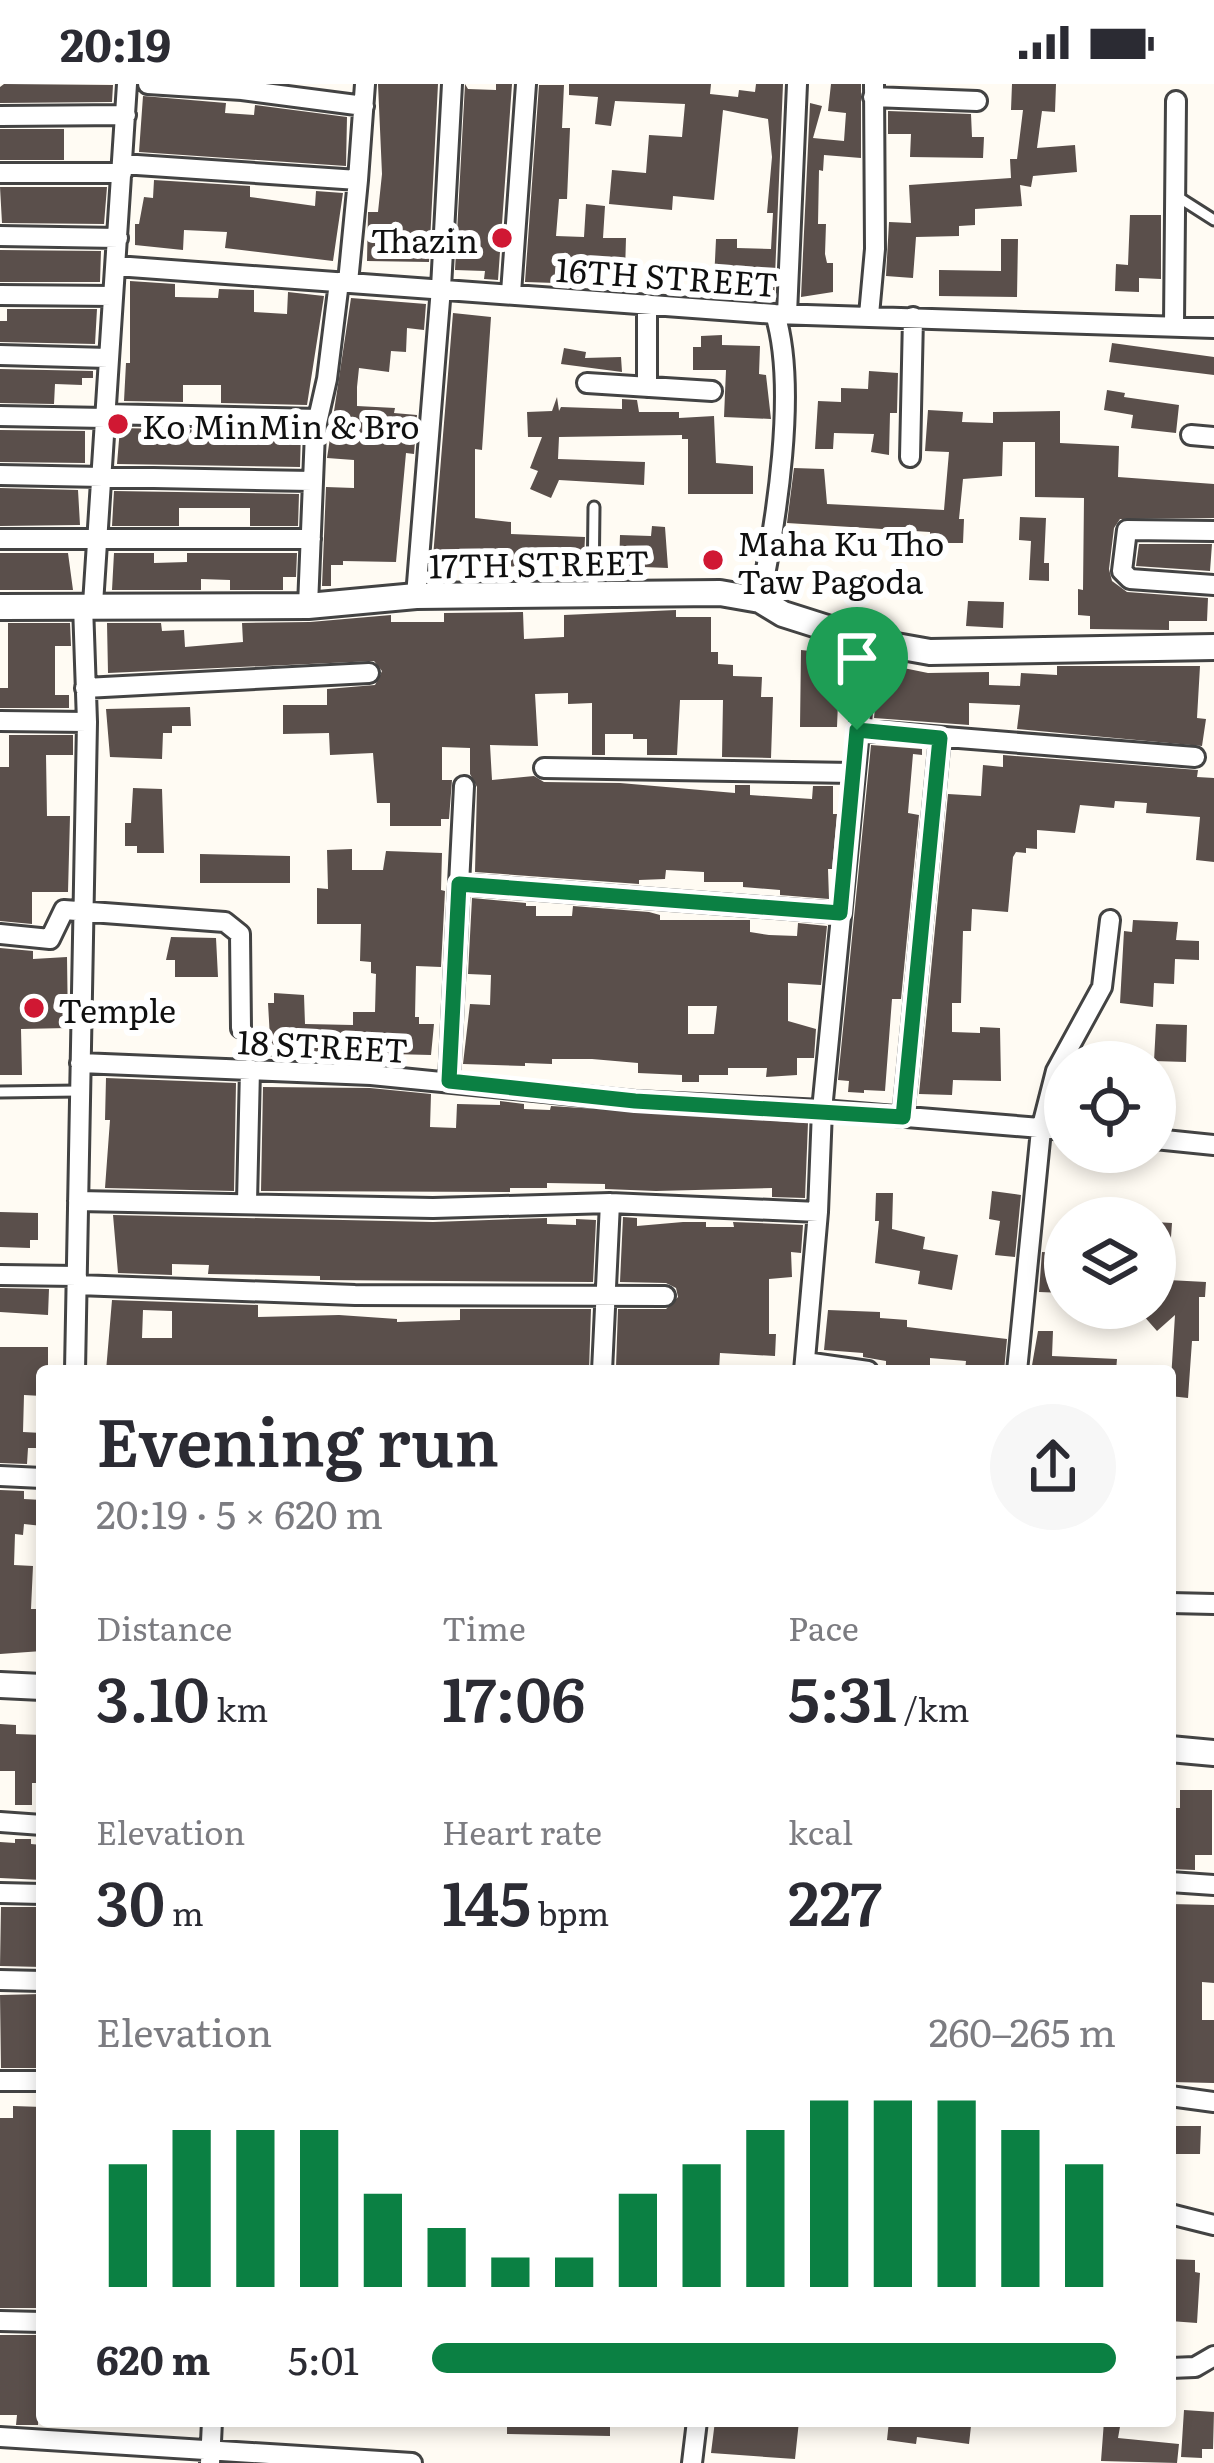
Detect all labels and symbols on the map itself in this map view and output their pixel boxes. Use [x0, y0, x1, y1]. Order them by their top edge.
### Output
place label: Thazin [371, 214, 478, 263]
marker: Thazin [489, 225, 515, 251]
street label: 16TH STREET [554, 243, 780, 307]
place label: Ko MinMin & Bro [142, 400, 420, 449]
marker: Ko MinMin & Bro [105, 411, 131, 437]
place label: Maha Ku Tho Taw Pagoda [737, 517, 944, 604]
street label: 17TH STREET [428, 536, 650, 588]
marker: Maha Ku Tho Taw Pagoda [700, 547, 726, 573]
pin [806, 607, 908, 730]
place label: Temple [58, 984, 176, 1033]
marker: Temple [21, 995, 47, 1021]
street label: 18 STREET [236, 1015, 410, 1073]

